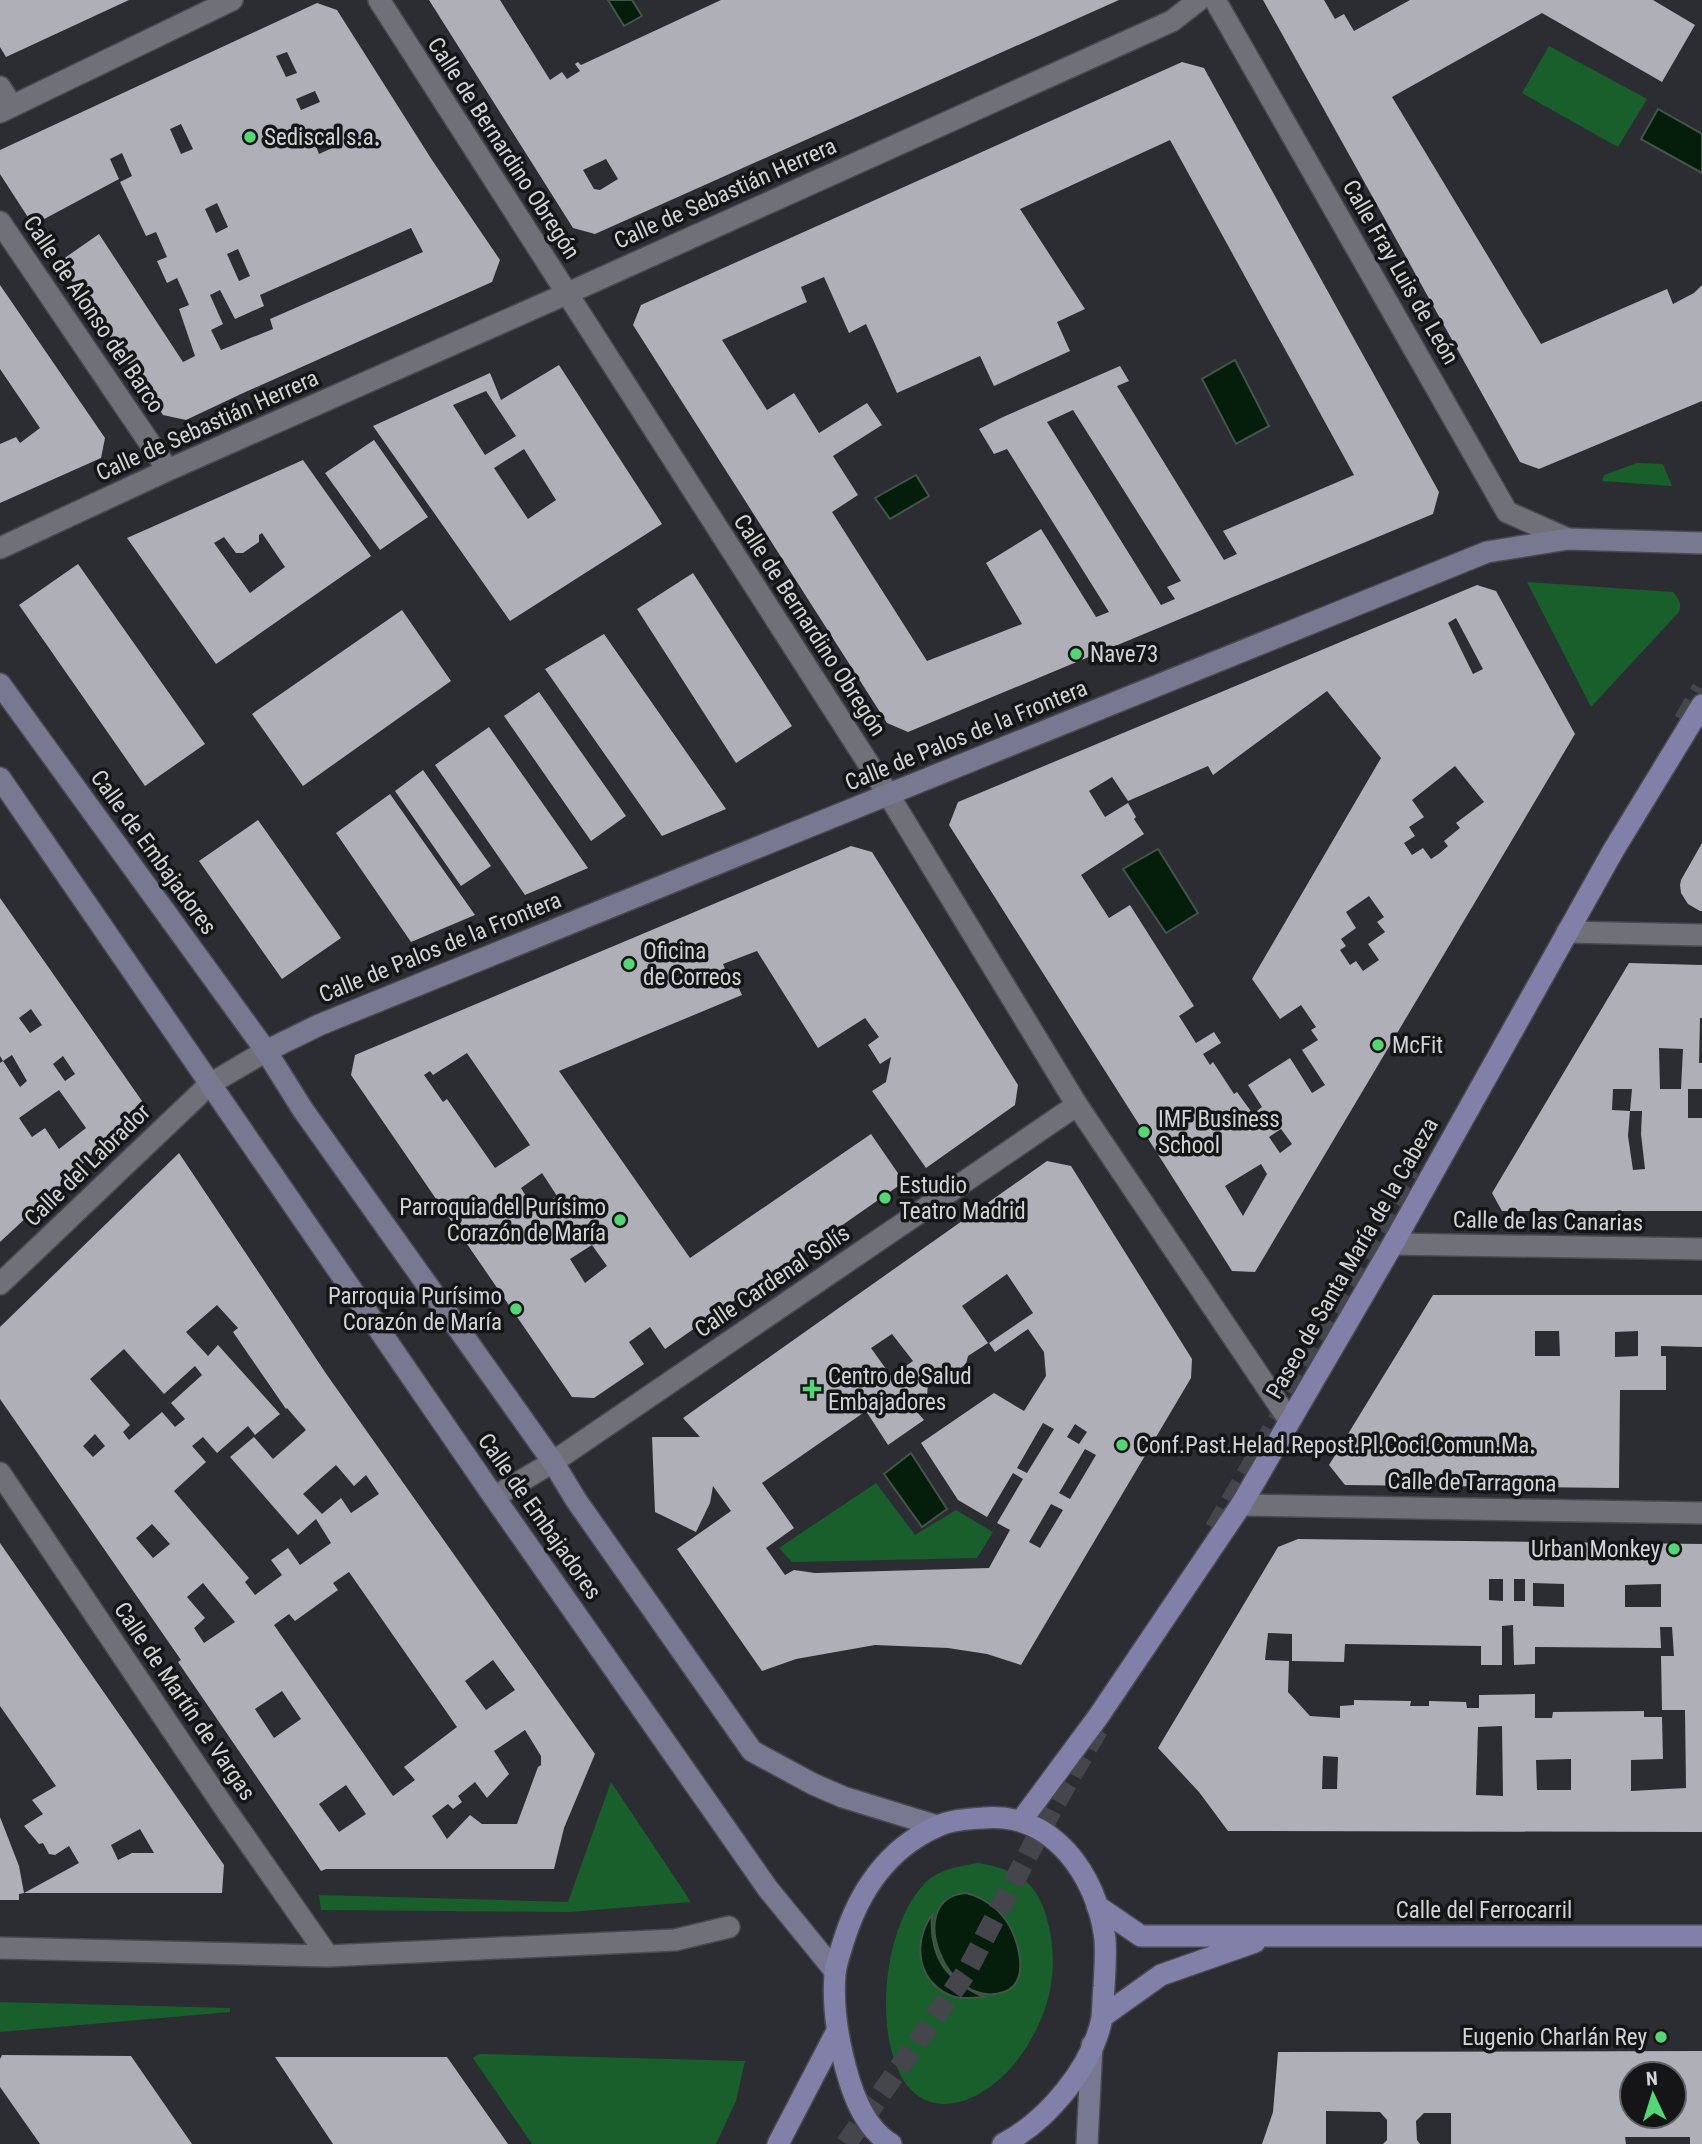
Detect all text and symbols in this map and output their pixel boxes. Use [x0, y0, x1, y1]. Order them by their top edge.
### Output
street label: Calle de Bernardino Obregón [422, 32, 585, 264]
place label: Sediscal s.a. [264, 124, 380, 151]
marker: Sediscal s.a. [242, 129, 258, 145]
street label: Calle de Sebastián Herrera [610, 132, 841, 255]
street label: Calle Fray Luis de León [1337, 175, 1464, 369]
street label: Calle de Alonso del Barco [18, 211, 170, 418]
street label: Calle de Sebastián Herrera [92, 364, 323, 487]
street label: Calle de Bernardino Obregón [728, 509, 891, 741]
place label: Nave73 [1090, 641, 1158, 668]
marker: Nave73 [1068, 646, 1084, 662]
street label: Calle de Palos de la Frontera [841, 674, 1091, 796]
street label: Calle de Embajadores [85, 765, 222, 940]
street label: Calle de Palos de la Frontera [315, 886, 565, 1008]
place label: Oficina de Correos [643, 938, 742, 991]
marker: Oficina de Correos [621, 956, 637, 972]
place label: McFit [1392, 1032, 1443, 1059]
marker: McFit [1370, 1037, 1386, 1053]
street label: Calle del Labrador [19, 1099, 156, 1232]
place label: IMF Business School [1158, 1106, 1280, 1159]
street label: Paseo de Santa María de la Cabeza [1261, 1113, 1444, 1403]
marker: IMF Business School [1136, 1124, 1152, 1140]
place label: Estudio Teatro Madrid [899, 1172, 1026, 1225]
marker: Estudio Teatro Madrid [877, 1190, 893, 1206]
place label: Parroquia del Purísimo Corazón de María [399, 1194, 606, 1247]
street label: Calle de las Canarias [1453, 1206, 1643, 1237]
marker: Parroquia del Purísimo Corazón de María [612, 1212, 628, 1228]
street label: Calle Cardenal Solís [690, 1220, 855, 1343]
place label: Parroquia Purísimo Corazón de María [328, 1283, 502, 1336]
marker: Parroquia Purísimo Corazón de María [508, 1301, 524, 1317]
place label: Centro de Salud Embajadores [828, 1363, 972, 1416]
marker: Centro de Salud Embajadores [802, 1379, 822, 1399]
street label: Calle de Embajadores [472, 1428, 607, 1604]
place label: Conf.Past.Helad.Repost.Pl.Coci.Comun.Ma. [1136, 1432, 1535, 1459]
marker: Conf.Past.Helad.Repost.Pl.Coci.Comun.Ma. [1114, 1437, 1130, 1453]
street label: Calle de Tarragona [1387, 1468, 1557, 1497]
place label: Urban Monkey [1531, 1536, 1660, 1563]
marker: Urban Monkey [1666, 1541, 1682, 1557]
street label: Calle de Martín de Vargas [108, 1597, 261, 1806]
street label: Calle del Ferrocarril [1396, 1897, 1572, 1924]
place label: Eugenio Charlán Rey [1462, 2024, 1647, 2051]
marker: Eugenio Charlán Rey [1653, 2029, 1669, 2045]
north arrow [1618, 2060, 1688, 2130]
text: N [1645, 2067, 1658, 2090]

